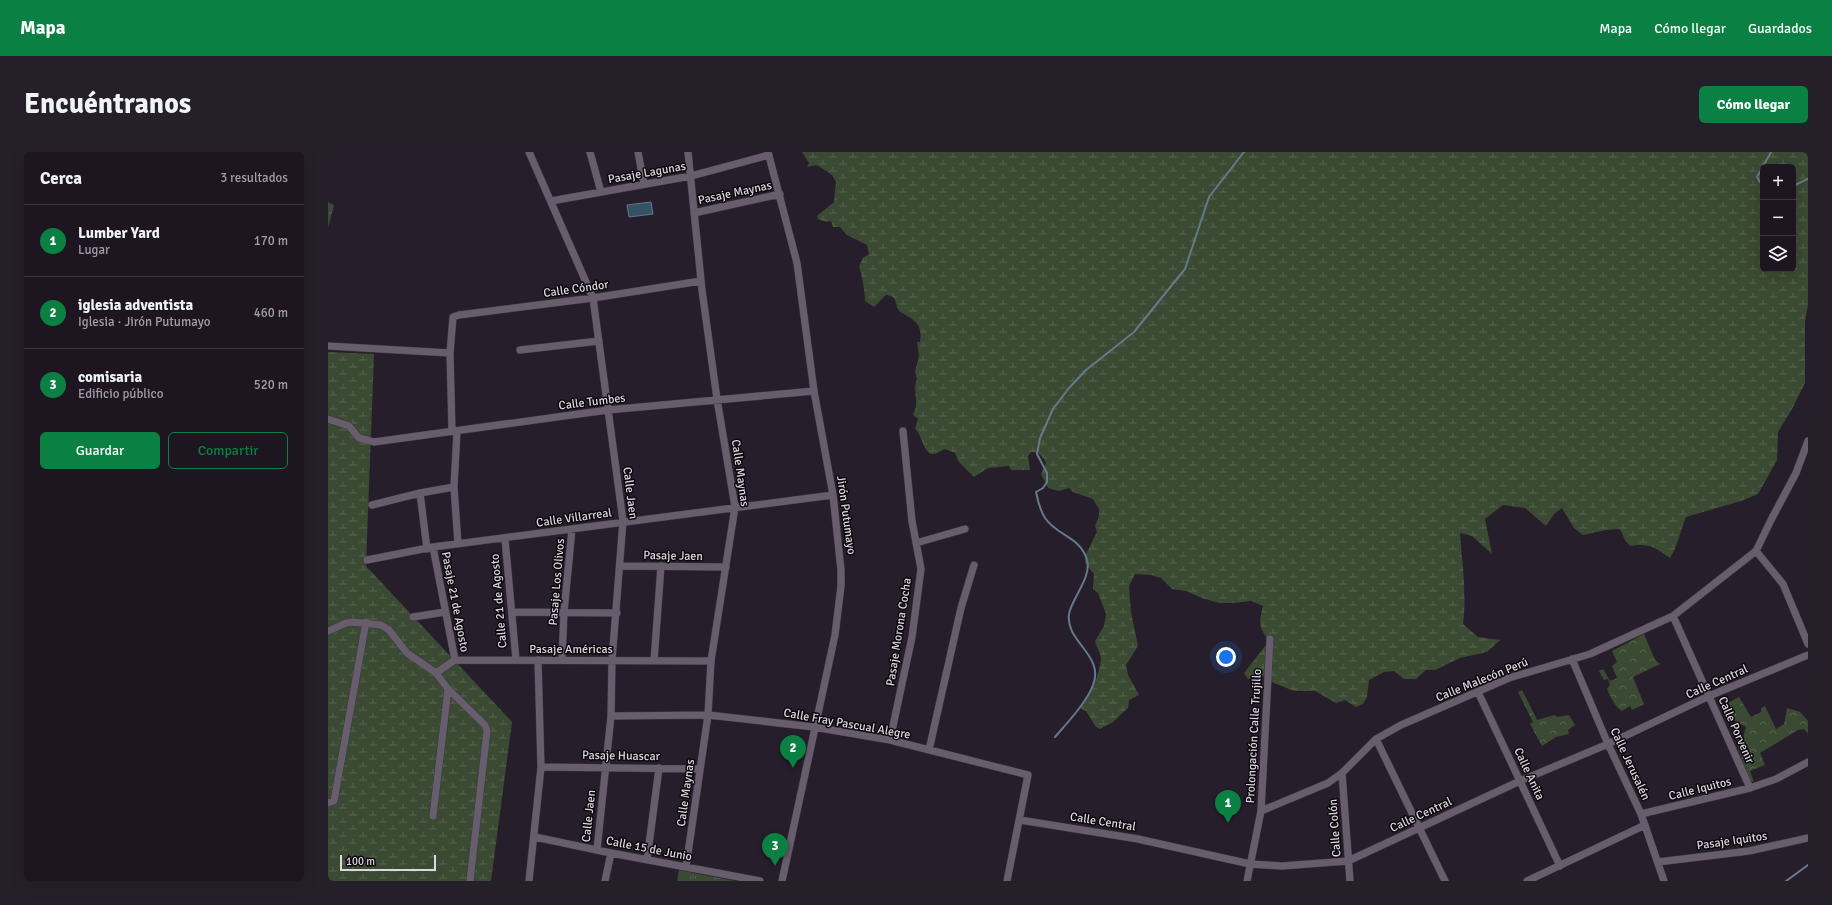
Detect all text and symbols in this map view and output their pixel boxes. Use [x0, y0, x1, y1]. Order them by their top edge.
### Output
text: Mapa [20, 16, 66, 40]
text: Mapa [1599, 20, 1632, 37]
text: Cómo llegar [1654, 20, 1726, 37]
text: Guardados [1748, 20, 1812, 37]
button: Cómo llegar [1699, 86, 1808, 123]
text: Encuéntranos [24, 87, 191, 121]
street label: Pasaje Lagunas [607, 159, 687, 187]
map controls [1760, 164, 1796, 272]
button: + [1760, 164, 1796, 200]
text: Cerca [40, 168, 82, 189]
text: 3 resultados [220, 170, 288, 186]
street label: Pasaje Maynas [697, 178, 773, 208]
button: − [1760, 200, 1796, 236]
text: Lumber Yard [78, 224, 160, 242]
text: 1 [49, 233, 57, 249]
text: 170 m [254, 233, 288, 249]
button: layers [1760, 236, 1796, 272]
text: Lugar [78, 242, 110, 258]
street label: Calle Cóndor [542, 277, 610, 301]
text: iglesia adventista [78, 296, 193, 314]
text: 2 [49, 305, 57, 321]
text: 460 m [254, 305, 288, 321]
text: Iglesia · Jirón Putumayo [78, 314, 210, 330]
text: comisaria [78, 368, 142, 386]
text: 3 [49, 377, 57, 393]
text: 520 m [254, 377, 288, 393]
text: Edificio público [78, 386, 163, 402]
street label: Calle Tumbes [558, 390, 626, 414]
button: Guardar [40, 432, 160, 469]
button: Compartir [168, 432, 288, 469]
street label: Calle Maynas [728, 438, 752, 508]
street label: Calle Jaen [619, 466, 641, 520]
street label: Jirón Putumayo [833, 475, 859, 555]
street label: Calle Villarreal [535, 505, 613, 531]
street label: Pasaje Los Olivos [546, 538, 568, 626]
street label: Pasaje Jaen [643, 548, 703, 564]
street label: Pasaje 21 de Agosto [438, 551, 472, 653]
street label: Calle 21 de Agosto [487, 553, 511, 649]
street label: Pasaje Morona Cocha [883, 577, 915, 687]
street label: Pasaje Américas [529, 642, 613, 657]
your location [1216, 647, 1236, 667]
street label: Calle Malecón Perú [1434, 655, 1530, 705]
street label: Calle Central [1684, 661, 1751, 702]
street label: Prolongación Calle Trujillo [1243, 668, 1265, 804]
street label: Calle Porvenir [1715, 694, 1758, 766]
street label: Calle Fray Pascual Alegre [782, 705, 912, 743]
street label: Calle Jerusalén [1607, 725, 1653, 803]
pin: 2 [780, 735, 806, 768]
street label: Calle Anita [1510, 745, 1548, 803]
street label: Pasaje Huascar [582, 748, 661, 764]
street label: Calle Maynas [674, 758, 698, 828]
street label: Calle Iquitos [1667, 774, 1733, 804]
street label: Calle Jaen [579, 789, 599, 843]
pin: 1 [1215, 790, 1241, 823]
street label: Calle Central [1388, 794, 1455, 836]
street label: Calle Colón [1325, 798, 1345, 858]
street label: Calle Central [1069, 809, 1137, 835]
street label: Pasaje Iquitos [1696, 829, 1768, 853]
street label: Calle 15 de Junio [605, 833, 693, 865]
pin: 3 [762, 833, 788, 866]
scale bar [340, 853, 436, 872]
text: 100 m [346, 855, 375, 868]

